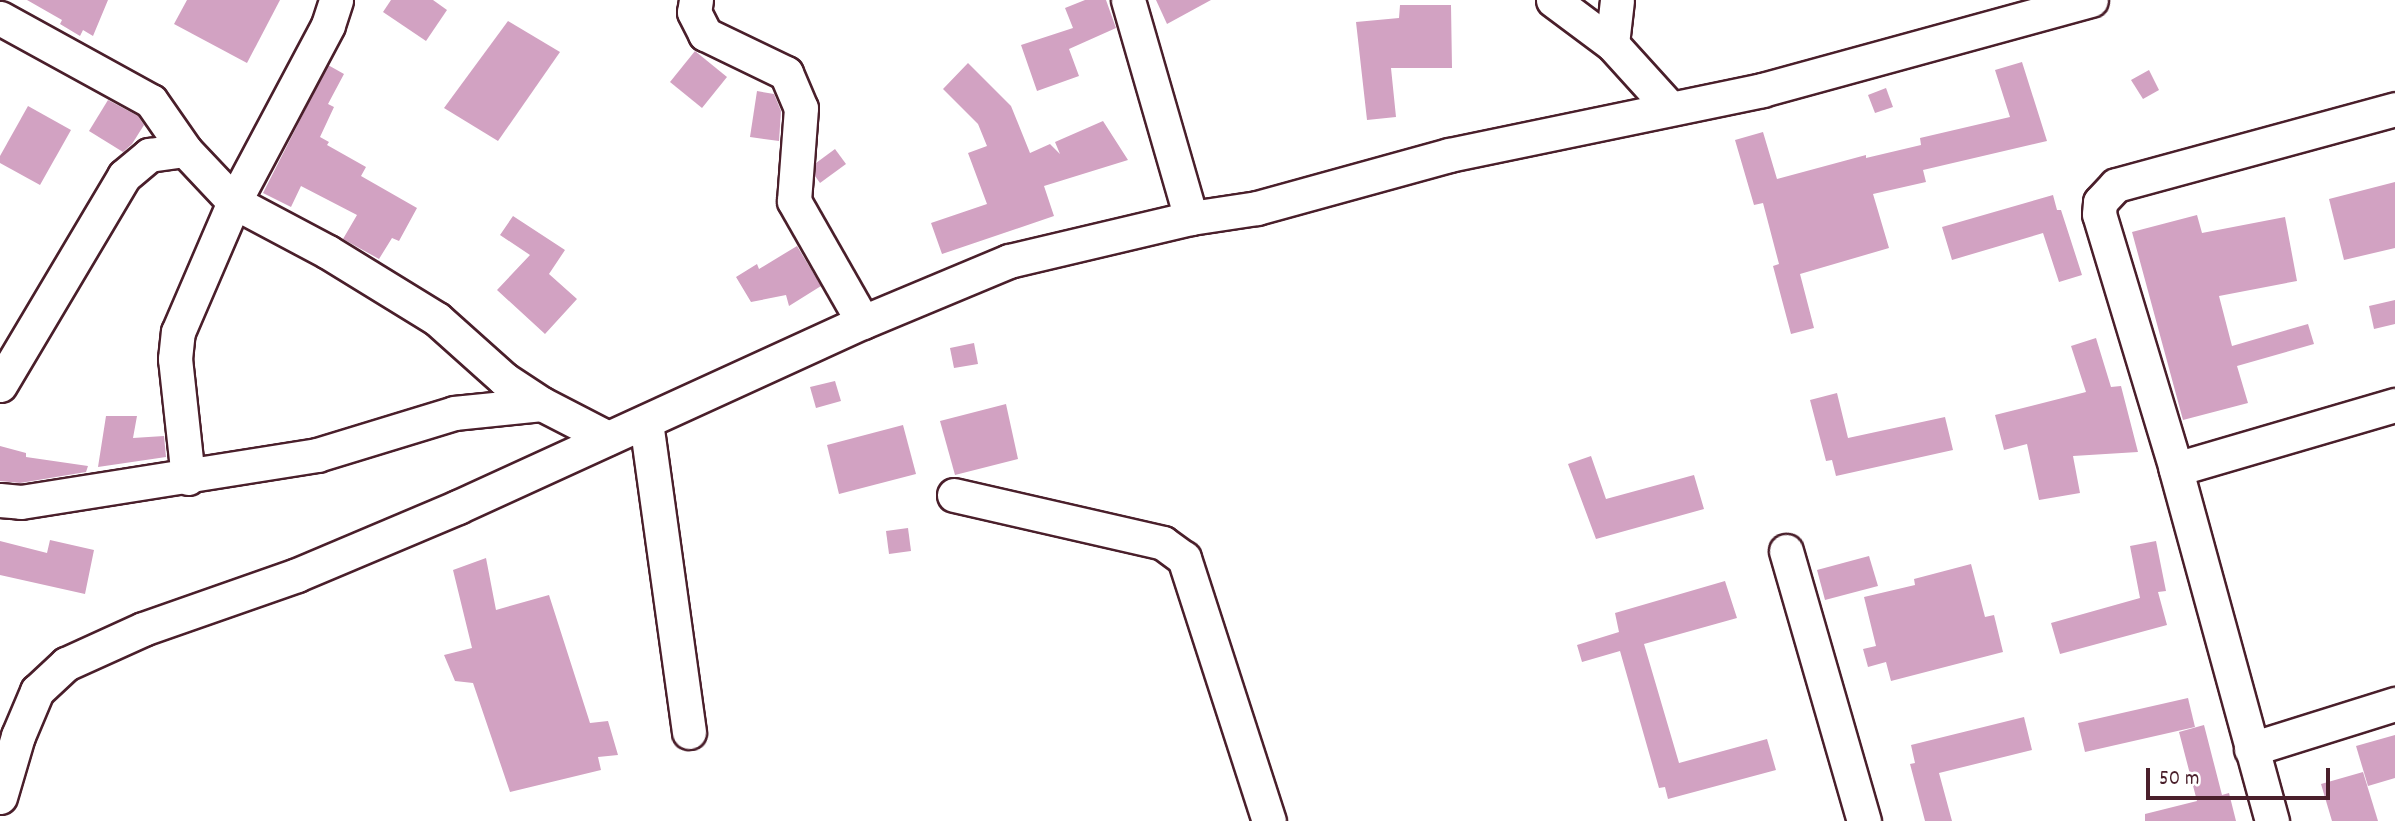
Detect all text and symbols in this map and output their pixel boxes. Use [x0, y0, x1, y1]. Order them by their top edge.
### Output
scale bar [2150, 754, 2334, 798]
text: 50 m [2159, 765, 2199, 795]

